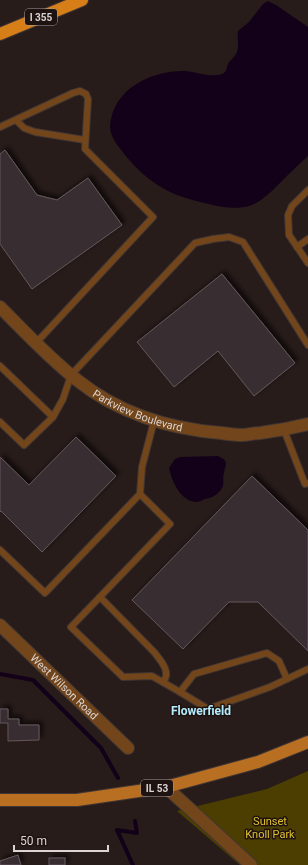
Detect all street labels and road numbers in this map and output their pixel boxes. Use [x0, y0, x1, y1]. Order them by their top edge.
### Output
road number: I 355 [25, 9, 57, 25]
street label: Parkview Boulevard [90, 387, 184, 434]
street label: West Wilson Road [27, 652, 100, 722]
road number: IL 53 [141, 780, 173, 796]

